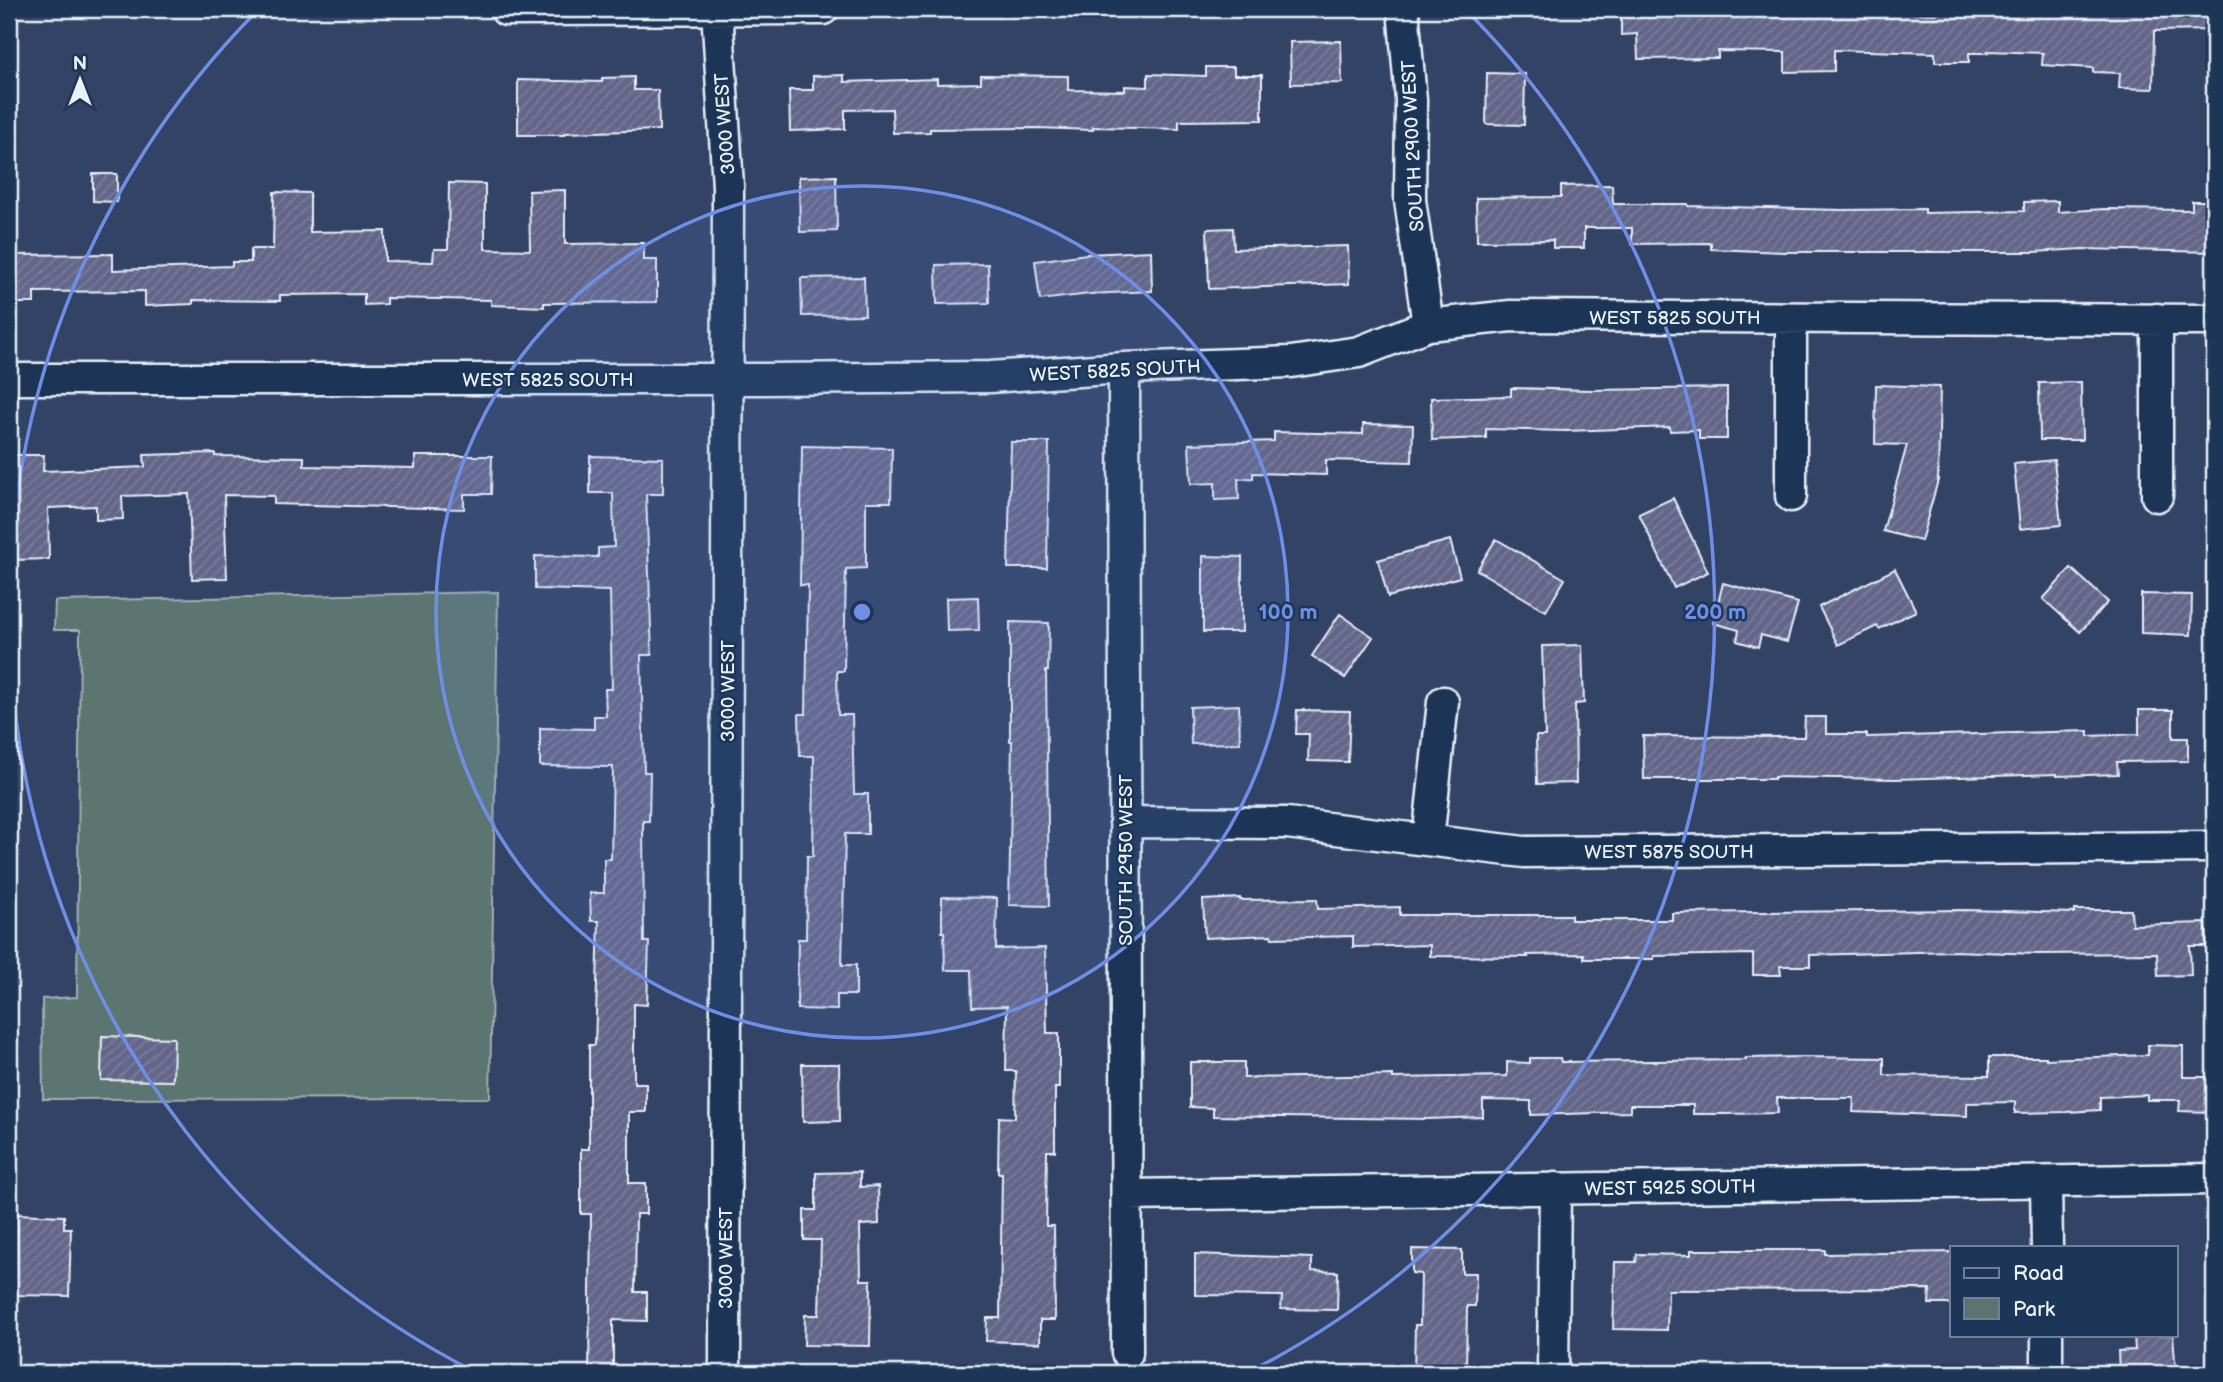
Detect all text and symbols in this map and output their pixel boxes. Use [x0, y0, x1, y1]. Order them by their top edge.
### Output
north arrow [46, 46, 116, 116]
text: N [73, 53, 87, 76]
street label: SOUTH 2900 WEST [1397, 59, 1429, 232]
street label: 3000 WEST [710, 72, 741, 176]
street label: WEST 5825 SOUTH [1589, 307, 1761, 330]
street label: WEST 5825 SOUTH [1029, 356, 1201, 387]
street label: WEST 5825 SOUTH [462, 369, 634, 392]
centre of rings [850, 600, 874, 624]
text: 100 m [1259, 600, 1317, 625]
text: 200 m [1684, 600, 1746, 625]
street label: 3000 WEST [717, 639, 740, 742]
street label: SOUTH 2950 WEST [1115, 774, 1138, 946]
street label: WEST 5875 SOUTH [1584, 841, 1754, 864]
street label: WEST 5925 SOUTH [1584, 1176, 1756, 1201]
street label: 3000 WEST [715, 1206, 738, 1309]
legend [1950, 1246, 2178, 1336]
text: Road [2013, 1261, 2064, 1286]
text: Park [2013, 1297, 2056, 1322]

